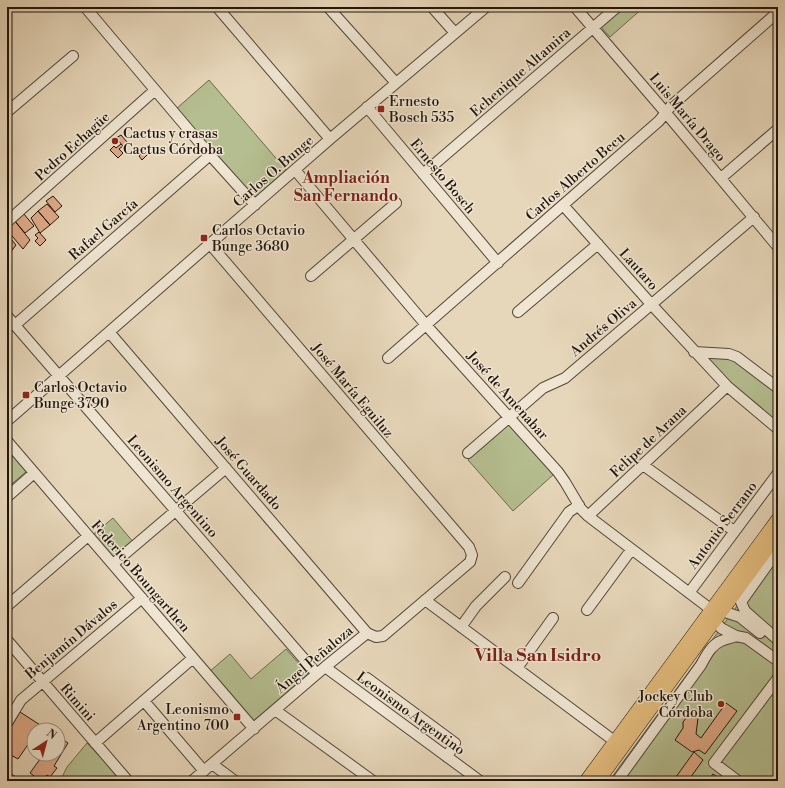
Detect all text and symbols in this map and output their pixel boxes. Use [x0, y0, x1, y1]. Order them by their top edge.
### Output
street label: Echenique Altamira [467, 24, 575, 121]
street label: Luis María Drago [645, 70, 730, 166]
place label: Ernesto Bosch 535 [388, 93, 454, 127]
marker: Ernesto Bosch 535 [376, 104, 386, 114]
street label: Pedro Echagüe [31, 108, 114, 185]
place label: Cactus y crasas Cactus Córdoba [123, 125, 224, 159]
street label: Carlos Alberto Becu [522, 129, 629, 225]
street label: Carlos O. Bunge [230, 132, 318, 212]
marker: Cactus y crasas Cactus Córdoba [110, 136, 120, 146]
street label: Ernesto Bosch [406, 136, 479, 218]
district label: Ampliación San Fernando [294, 168, 398, 206]
street label: Rafael García [66, 194, 142, 265]
place label: Carlos Octavio Bunge 3680 [211, 222, 305, 256]
marker: Carlos Octavio Bunge 3680 [199, 233, 209, 243]
street label: Lautaro [615, 245, 662, 294]
street label: Andrés Oliva [566, 294, 641, 362]
street label: José María Eguiluz [307, 339, 397, 442]
street label: José de Amenabar [462, 347, 552, 444]
place label: Carlos Octavio Bunge 3790 [33, 379, 127, 413]
marker: Carlos Octavio Bunge 3790 [21, 390, 31, 400]
street label: Felipe de Arana [607, 401, 691, 482]
street label: Leonismo Argentino [123, 432, 222, 542]
street label: José Guardado [211, 432, 285, 514]
street label: Antonio Serrano [683, 478, 762, 574]
street label: Federico Boungarthen [87, 517, 194, 637]
street label: Benjamín Dávalos [21, 596, 122, 684]
street label: Ángel Peñaloza [270, 620, 358, 698]
district label: Villa San Isidro [474, 644, 601, 667]
street label: Leonismo Argentino [352, 668, 468, 759]
street label: Rimini [56, 680, 99, 725]
place label: Jockey Club Córdoba [637, 688, 714, 722]
marker: Jockey Club Córdoba [716, 699, 726, 709]
place label: Leonismo Argentino 700 [136, 701, 229, 735]
marker: Leonismo Argentino 700 [232, 712, 242, 722]
north arrow [26, 722, 66, 762]
text: N [44, 726, 59, 743]

